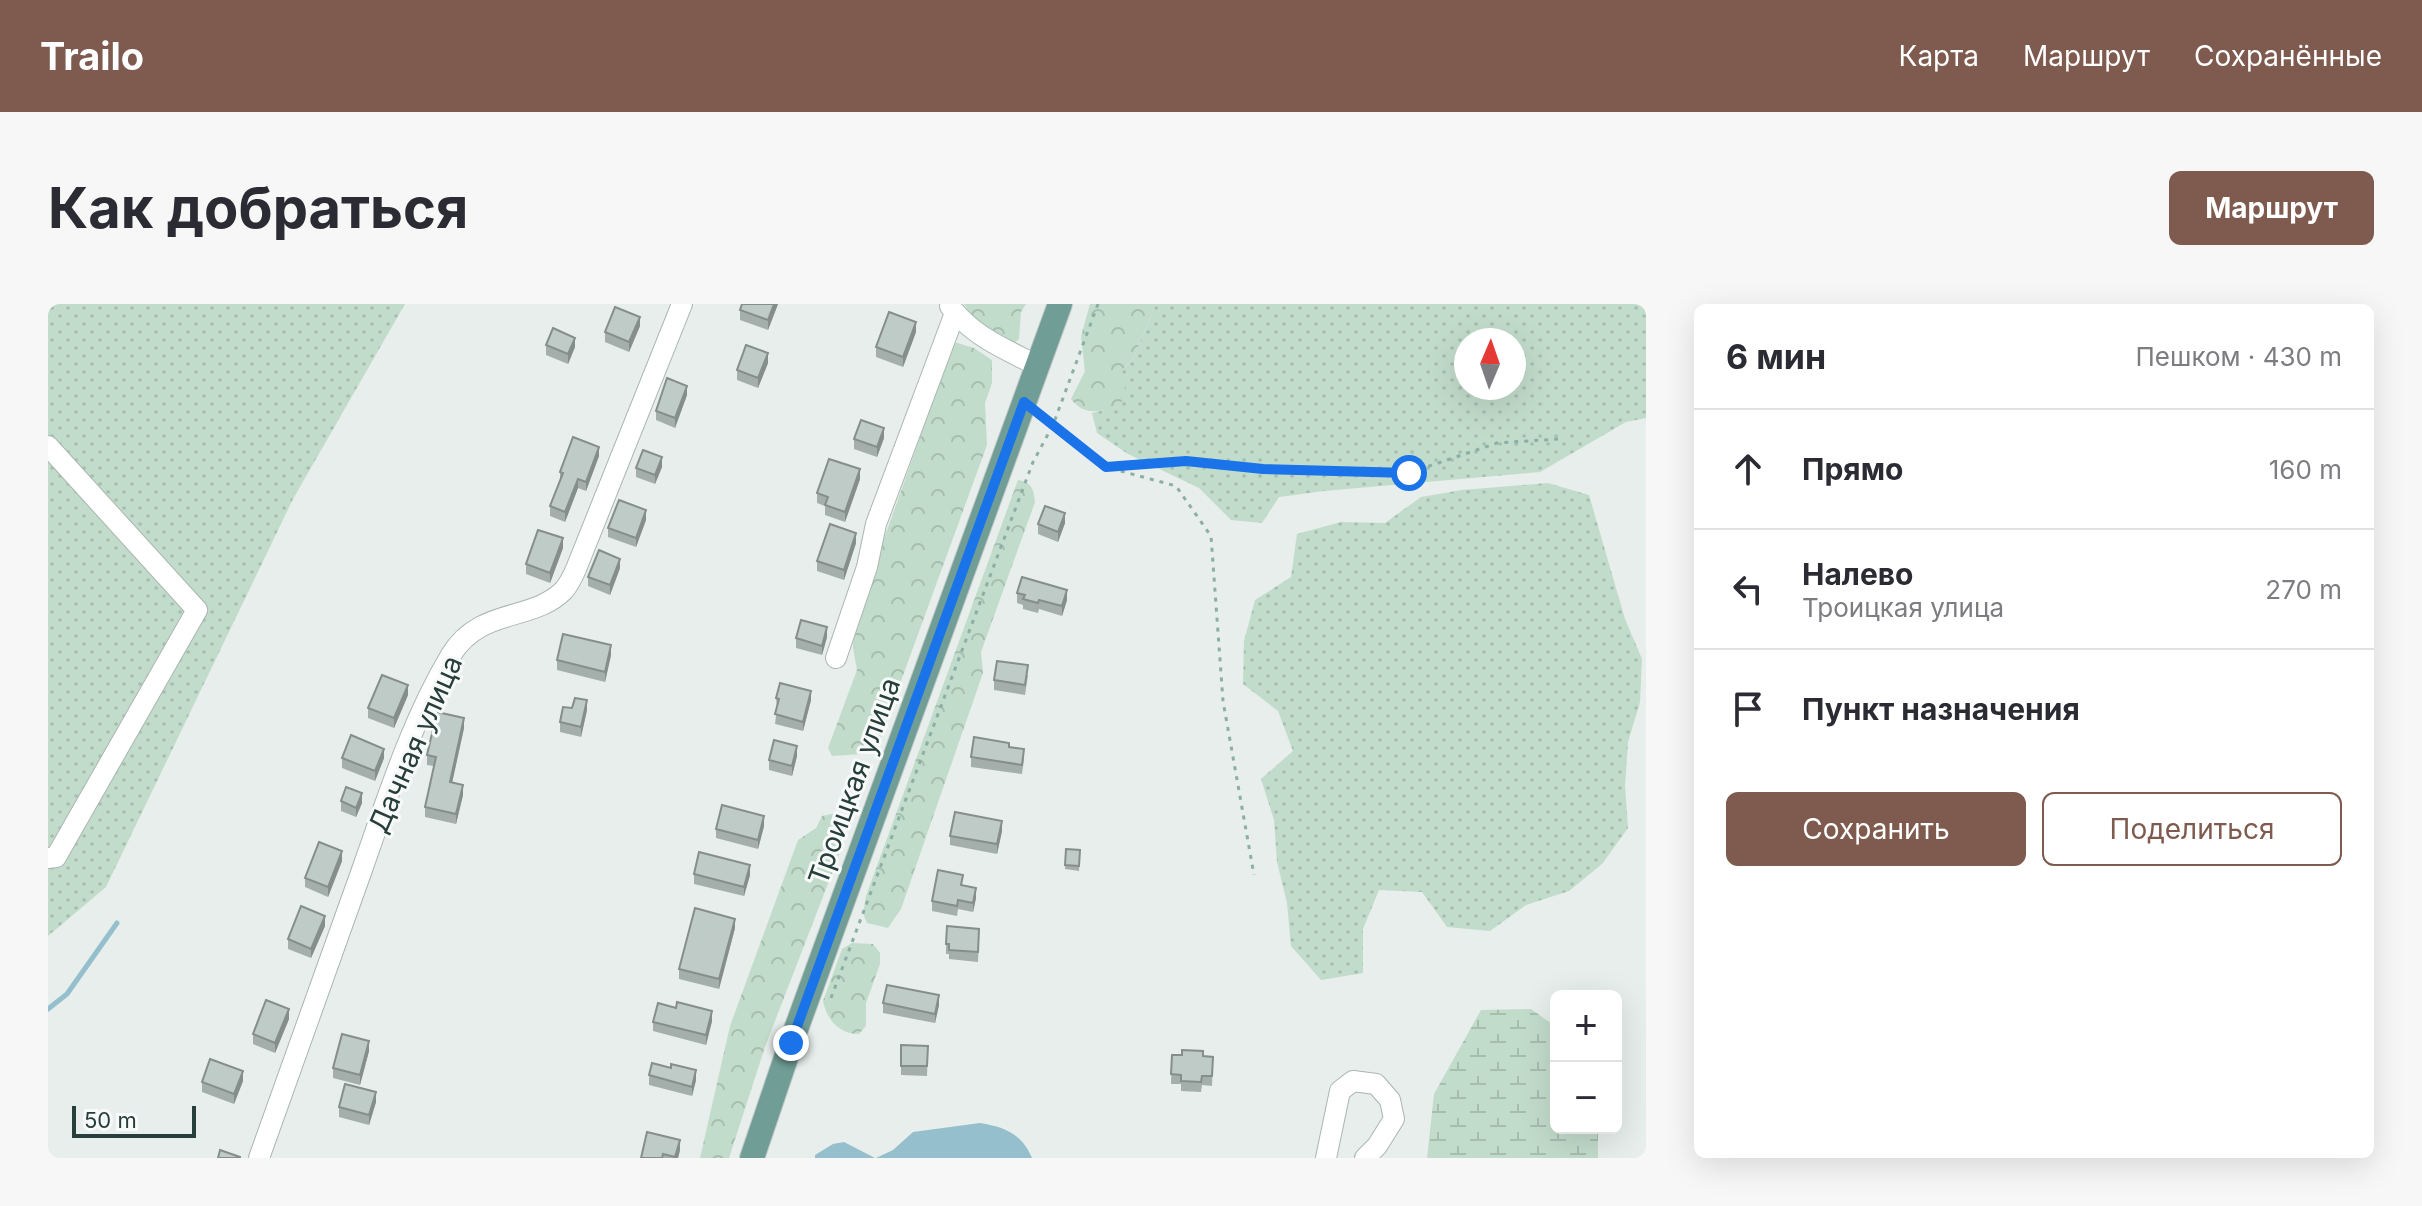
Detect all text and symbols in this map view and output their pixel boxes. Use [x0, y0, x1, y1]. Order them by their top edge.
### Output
text: Trailo [40, 33, 144, 79]
text: Карта [1899, 39, 1979, 73]
text: Маршрут [2023, 39, 2150, 73]
text: Сохранённые [2194, 39, 2382, 73]
button: Маршрут [2169, 171, 2374, 245]
text: Как добраться [48, 174, 468, 242]
north arrow [1454, 328, 1526, 400]
text: 6 мин [1726, 336, 1826, 377]
text: Пешком · 430 m [2136, 341, 2342, 372]
icon: ahead [1726, 447, 1770, 491]
text: Прямо [1802, 451, 1903, 487]
text: 160 m [2269, 454, 2342, 485]
route start [1391, 455, 1427, 491]
text: Налево [1802, 556, 1914, 592]
icon: left [1726, 567, 1770, 611]
text: 270 m [2265, 574, 2342, 605]
text: Троицкая улица [1802, 592, 2004, 623]
street label: Дачная улица [361, 650, 469, 838]
street label: Троицкая улица [801, 673, 907, 889]
icon: arrive [1726, 687, 1770, 731]
text: Пункт назначения [1802, 691, 2080, 727]
button: Сохранить [1726, 792, 2026, 866]
button: Поделиться [2042, 792, 2342, 866]
map controls [1550, 990, 1622, 1134]
button: + [1550, 990, 1622, 1062]
route end [773, 1025, 809, 1061]
button: − [1550, 1062, 1622, 1134]
scale bar [72, 1102, 196, 1138]
text: 50 m [84, 1107, 137, 1133]

